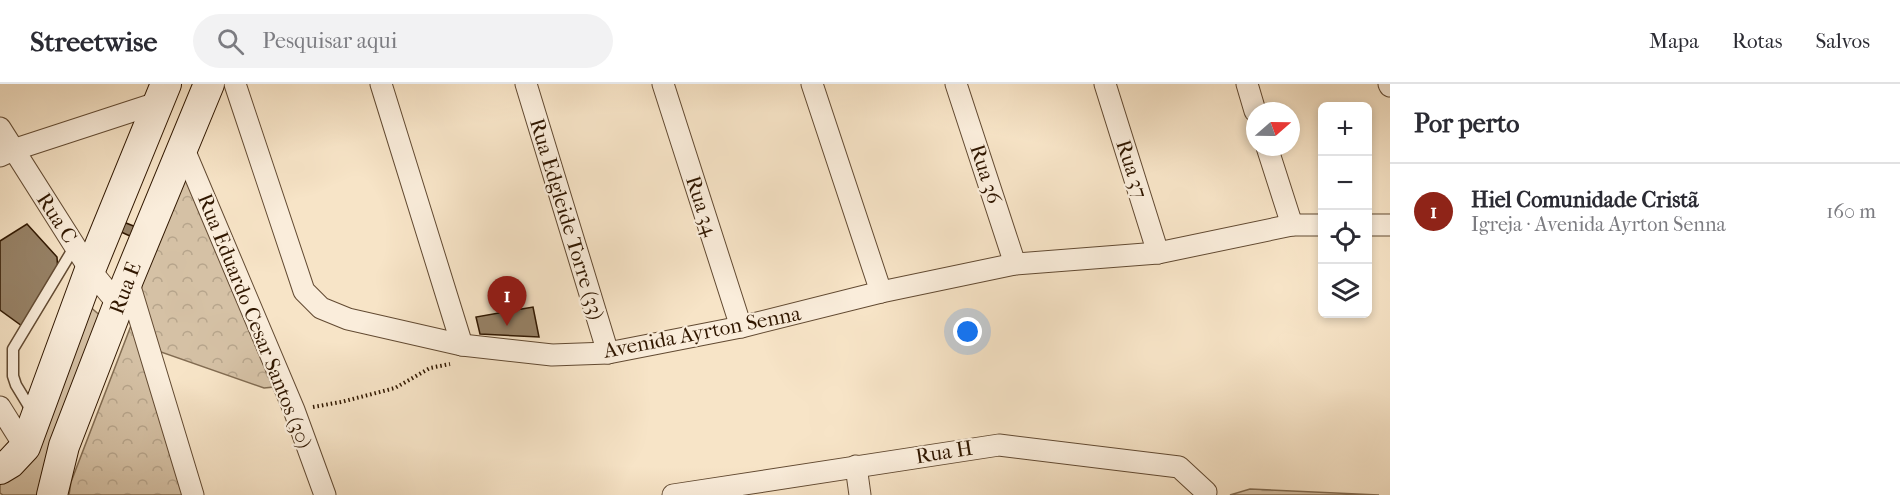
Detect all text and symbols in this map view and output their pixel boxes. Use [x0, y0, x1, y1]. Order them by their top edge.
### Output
search box [193, 14, 613, 68]
text: Streetwise [30, 25, 157, 58]
icon: search [214, 25, 247, 58]
text: Pesquisar aqui [262, 28, 397, 54]
text: Mapa [1649, 29, 1699, 53]
text: Rotas [1732, 29, 1782, 53]
text: Salvos [1815, 29, 1870, 53]
north arrow [1246, 102, 1300, 156]
map controls [1318, 102, 1372, 318]
button: + [1318, 102, 1372, 156]
text: Por perto [1414, 108, 1519, 139]
street label: Rua Edgleide Torre (33) [525, 115, 609, 323]
street label: Rua 37 [1111, 137, 1153, 201]
street label: Rua 36 [965, 141, 1007, 207]
button: − [1318, 156, 1372, 210]
street label: Rua 34 [681, 173, 723, 240]
text: Hiel Comunidade Cristã [1471, 187, 1698, 213]
street label: Rua C [32, 188, 82, 248]
street label: Rua Eduardo Cesar Santos (30) [193, 190, 317, 452]
text: 1 [1430, 200, 1437, 223]
text: 160 m [1826, 200, 1876, 223]
button: locate [1318, 210, 1372, 264]
text: Igreja · Avenida Ayrton Senna [1471, 213, 1726, 236]
street label: Rua E [104, 258, 146, 317]
button: layers [1318, 264, 1372, 318]
pin: 1 [488, 276, 526, 326]
street label: Avenida Ayrton Senna [600, 301, 803, 363]
your location [953, 317, 982, 346]
street label: Rua H [914, 436, 975, 468]

